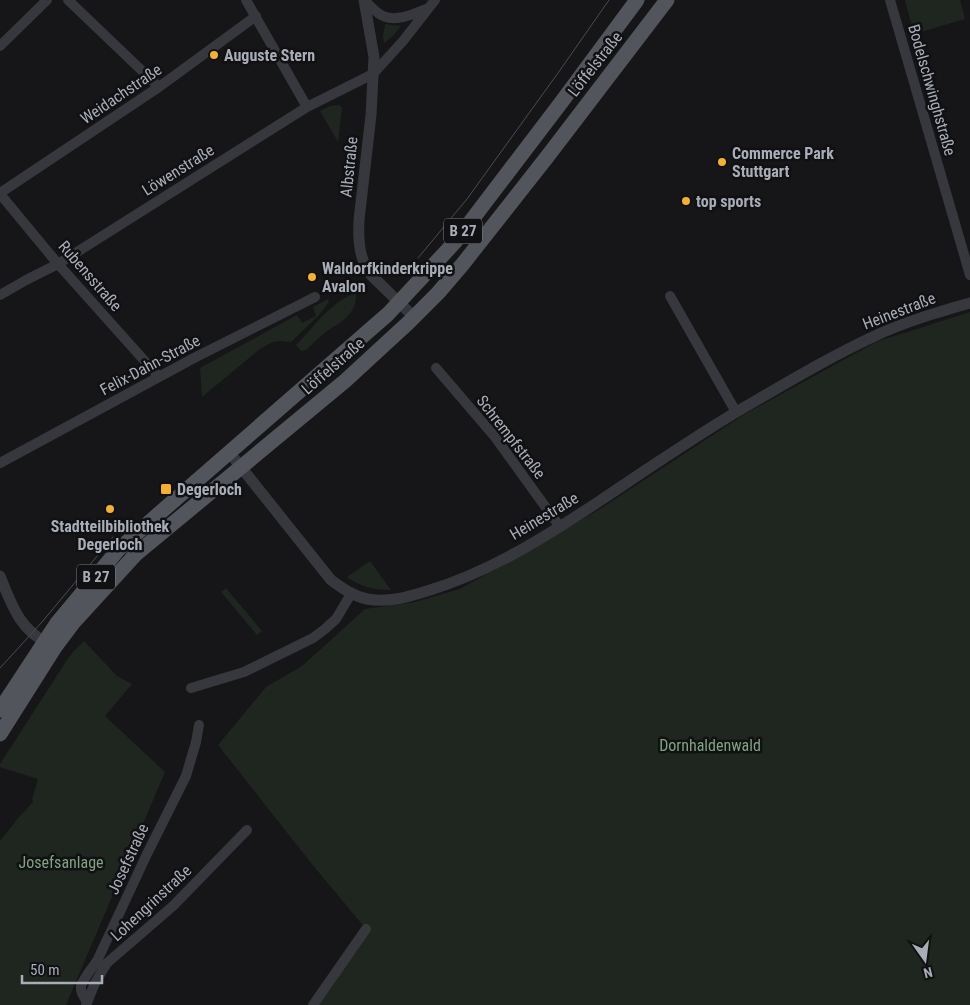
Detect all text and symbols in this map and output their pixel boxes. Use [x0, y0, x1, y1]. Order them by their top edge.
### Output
street label: Bodelschwinghstraße [904, 22, 960, 158]
street label: Löffelstraße [564, 28, 626, 100]
place label: Auguste Stern [224, 46, 315, 65]
marker: Auguste Stern [208, 49, 220, 61]
street label: Weidachstraße [77, 60, 165, 128]
street label: Albstraße [336, 136, 362, 198]
street label: Löwenstraße [138, 140, 218, 200]
place label: Commerce Park Stuttgart [732, 144, 834, 181]
marker: Commerce Park Stuttgart [716, 156, 728, 168]
place label: top sports [696, 192, 761, 211]
marker: top sports [680, 195, 692, 207]
road number: B 27 [444, 218, 482, 244]
street label: Rubensstraße [54, 237, 126, 315]
place label: Waldorfkinderkrippe Avalon [322, 259, 453, 296]
marker: Waldorfkinderkrippe Avalon [306, 271, 318, 283]
street label: Heinestraße [860, 288, 938, 334]
street label: Felix-Dahn-Straße [97, 331, 203, 399]
street label: Löffelstraße [298, 334, 368, 398]
street label: Schrempfstraße [472, 391, 550, 483]
place label: Degerloch [177, 480, 242, 499]
marker: Degerloch [159, 482, 173, 496]
street label: Heinestraße [506, 488, 582, 544]
marker: Stadtteilbibliothek Degerloch [104, 503, 116, 515]
place label: Stadtteilbibliothek Degerloch [51, 517, 170, 554]
road number: B 27 [77, 564, 115, 590]
park label: Dornhaldenwald [659, 736, 761, 755]
street label: Josefstraße [103, 821, 153, 897]
park label: Josefsanlage [18, 853, 104, 872]
street label: Lohengrinstraße [107, 861, 195, 945]
north arrow [900, 935, 950, 985]
scale bar [22, 952, 102, 984]
text: 50 m [30, 961, 60, 979]
text: N [922, 964, 934, 981]

